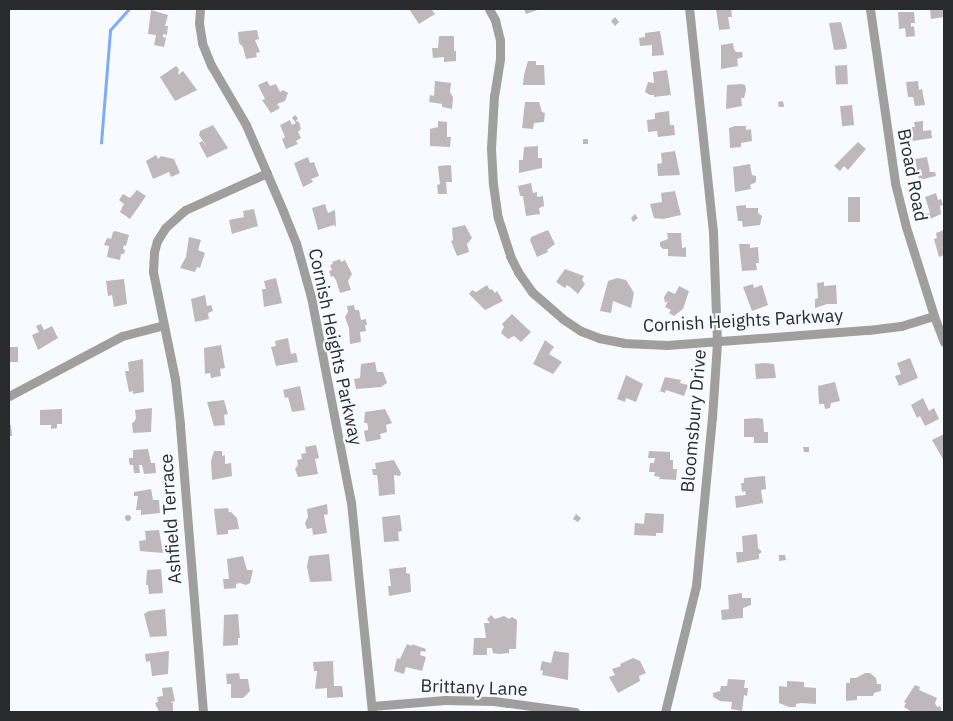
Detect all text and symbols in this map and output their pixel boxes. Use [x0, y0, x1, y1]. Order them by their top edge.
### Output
street label: Broad Road [892, 127, 932, 223]
street label: Cornish Heights Parkway [304, 247, 366, 447]
street label: Cornish Heights Parkway [642, 305, 844, 337]
street label: Bloomsbury Drive [677, 348, 711, 494]
street label: Ashfield Terrace [156, 453, 186, 585]
street label: Brittany Lane [420, 675, 528, 701]

